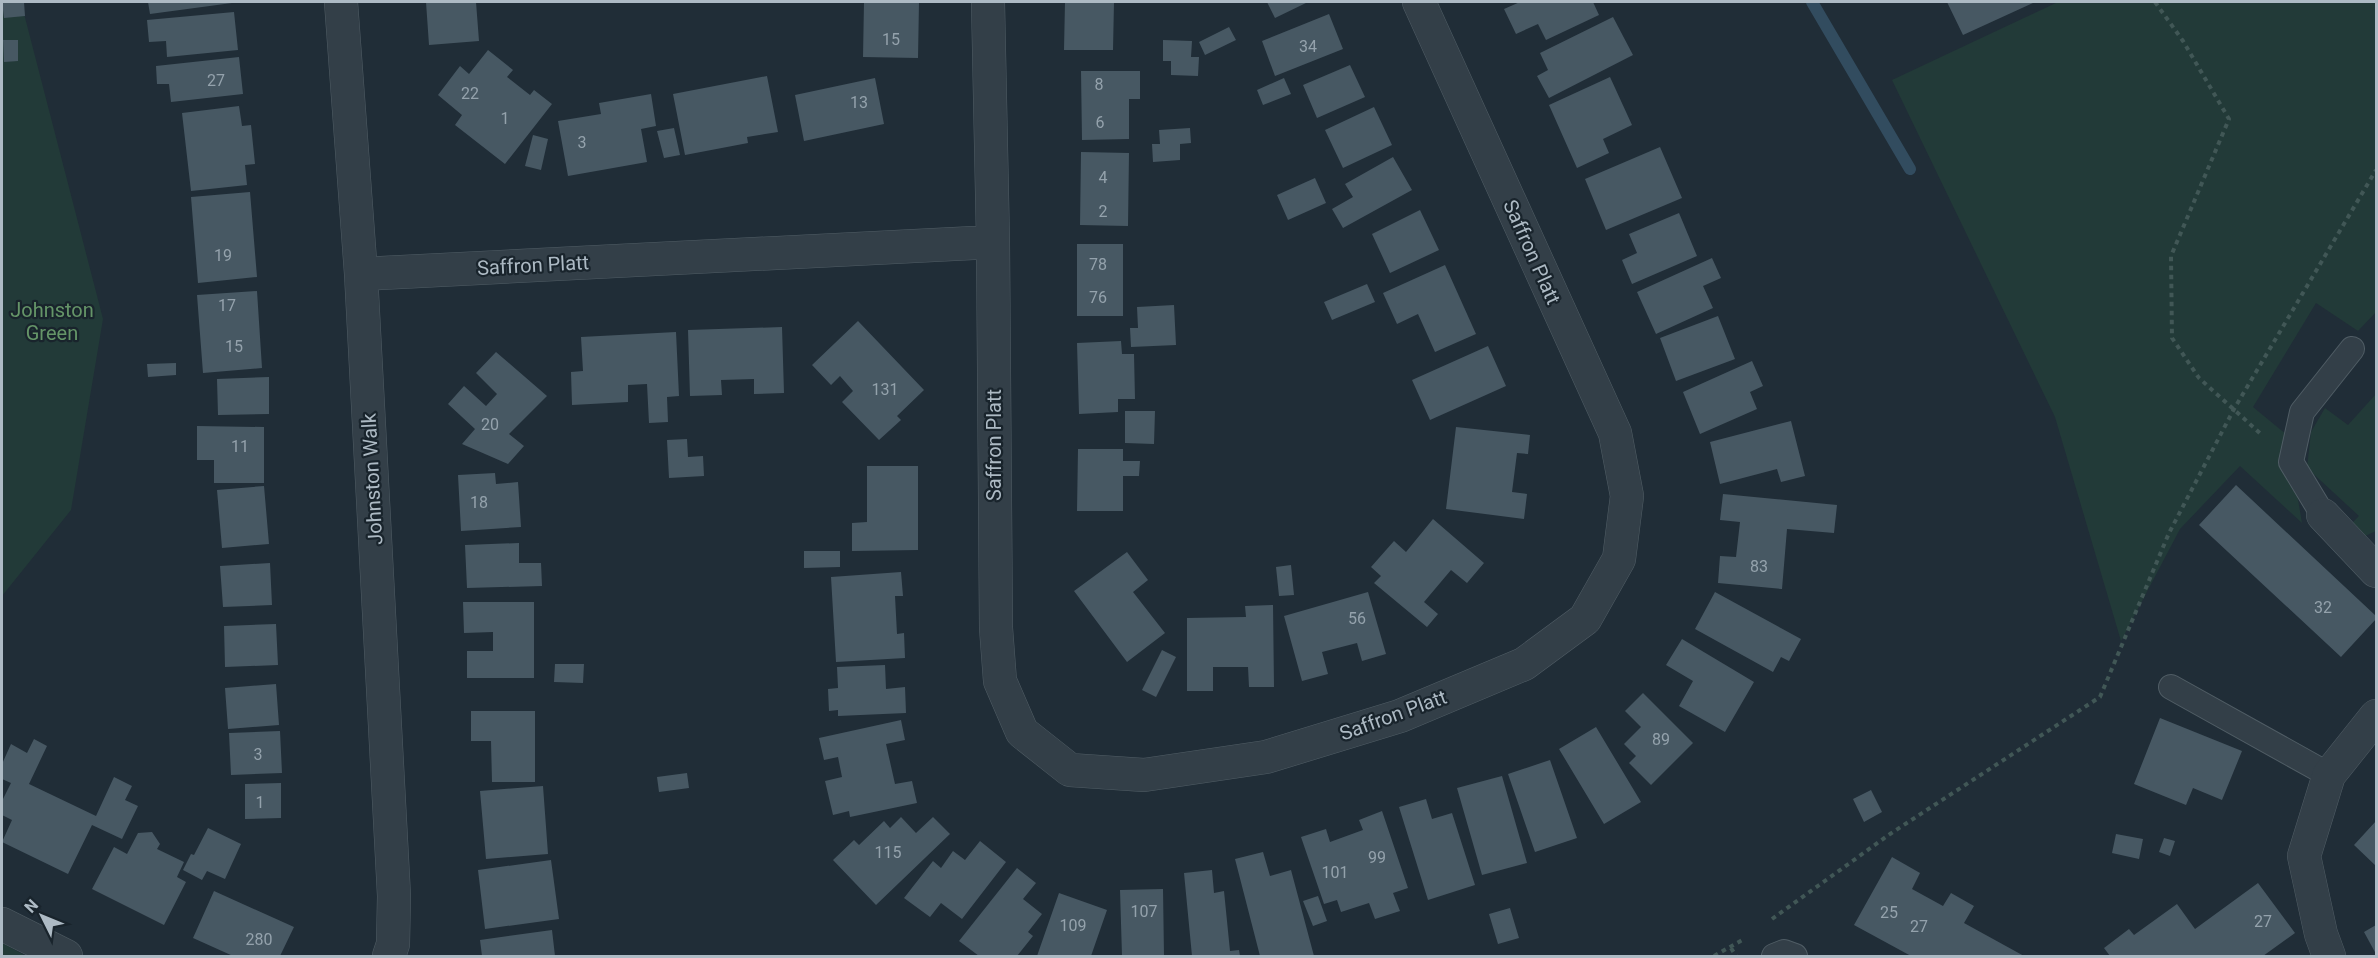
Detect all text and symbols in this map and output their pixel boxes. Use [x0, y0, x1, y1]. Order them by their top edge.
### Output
house number: 15 [882, 30, 900, 49]
house number: 34 [1299, 37, 1317, 56]
house number: 27 [207, 71, 225, 90]
house number: 8 [1095, 75, 1104, 94]
house number: 22 [461, 84, 479, 103]
house number: 13 [850, 93, 868, 112]
house number: 1 [501, 109, 510, 128]
house number: 6 [1096, 113, 1105, 132]
house number: 3 [578, 133, 587, 152]
house number: 4 [1099, 168, 1108, 187]
street label: Saffron Platt [1498, 196, 1566, 308]
house number: 2 [1099, 202, 1108, 221]
house number: 19 [214, 246, 232, 265]
street label: Saffron Platt [476, 250, 590, 280]
house number: 78 [1089, 255, 1107, 274]
house number: 76 [1089, 288, 1107, 307]
house number: 17 [218, 296, 236, 315]
park label: Johnston Green [10, 298, 94, 345]
house number: 15 [225, 337, 243, 356]
house number: 131 [872, 380, 898, 399]
street label: Saffron Platt [982, 389, 1006, 501]
street label: Johnston Walk [357, 412, 387, 545]
house number: 20 [481, 415, 499, 434]
house number: 11 [231, 437, 249, 456]
house number: 18 [470, 493, 488, 512]
house number: 83 [1750, 557, 1768, 576]
house number: 32 [2314, 598, 2332, 617]
house number: 56 [1348, 609, 1366, 628]
street label: Saffron Platt [1336, 685, 1450, 745]
house number: 89 [1652, 730, 1670, 749]
house number: 3 [254, 745, 263, 764]
house number: 1 [256, 793, 265, 812]
house number: 115 [875, 843, 901, 862]
house number: 99 [1368, 848, 1386, 867]
house number: 101 [1322, 863, 1348, 882]
north arrow [12, 886, 72, 946]
text: N [21, 896, 42, 917]
house number: 107 [1131, 902, 1157, 921]
house number: 25 [1880, 903, 1898, 922]
house number: 27 [2254, 912, 2272, 931]
house number: 109 [1060, 916, 1086, 935]
house number: 27 [1910, 917, 1928, 936]
house number: 280 [246, 930, 272, 949]

